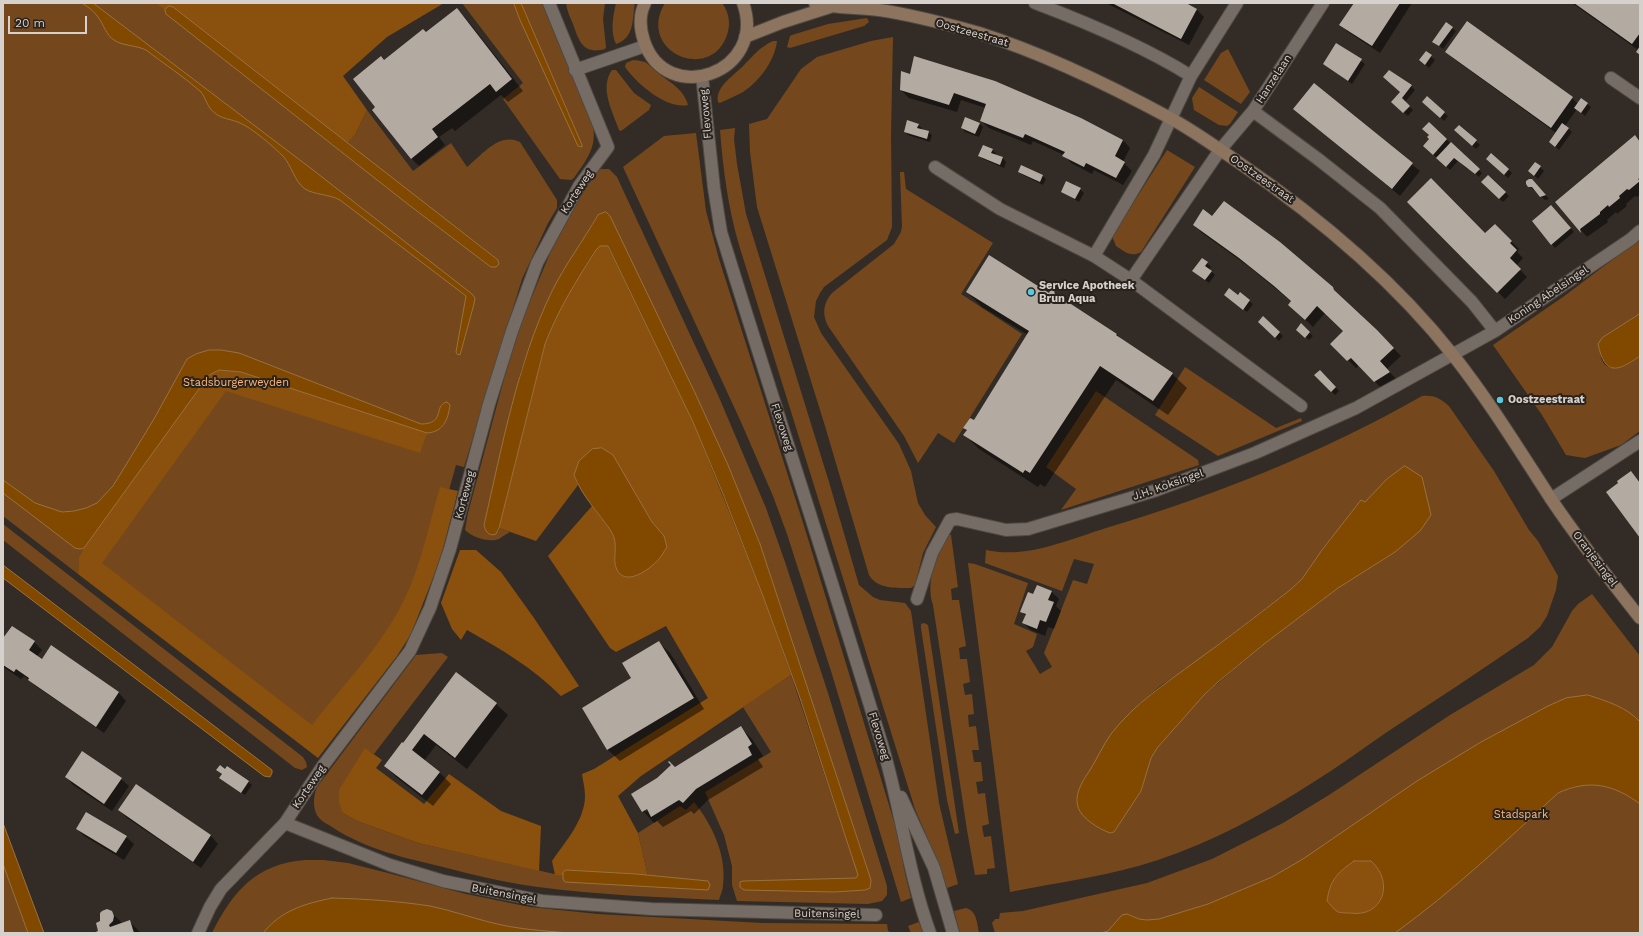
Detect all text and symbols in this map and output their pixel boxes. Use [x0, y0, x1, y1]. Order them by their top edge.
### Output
scale bar [10, 8, 89, 34]
text: 20 m [15, 16, 45, 30]
street label: Oostzeestraat [934, 16, 1010, 50]
street label: Hanzelaan [1253, 52, 1295, 106]
street label: Flevoweg [697, 89, 715, 139]
street label: Oostzeestraat [1227, 152, 1297, 206]
street label: Korteweg [558, 168, 596, 216]
street label: Koning Abelsingel [1505, 263, 1591, 327]
place label: Service Apotheek Brun Aqua [1039, 279, 1135, 305]
marker: Service Apotheek Brun Aqua [1026, 287, 1036, 297]
park label: Stadsburgerweyden [183, 376, 289, 390]
place label: Oostzeestraat [1508, 393, 1585, 407]
marker: Oostzeestraat [1495, 395, 1505, 405]
street label: Flevoweg [768, 401, 796, 453]
street label: J.H. Koksingel [1131, 467, 1205, 503]
street label: Korteweg [452, 469, 478, 521]
street label: Oranjesingel [1570, 529, 1620, 589]
street label: Flevoweg [865, 710, 893, 762]
street label: Korteweg [290, 763, 328, 811]
park label: Stadspark [1494, 808, 1548, 822]
street label: Buitensingel [470, 881, 538, 907]
street label: Buitensingel [794, 907, 860, 921]

